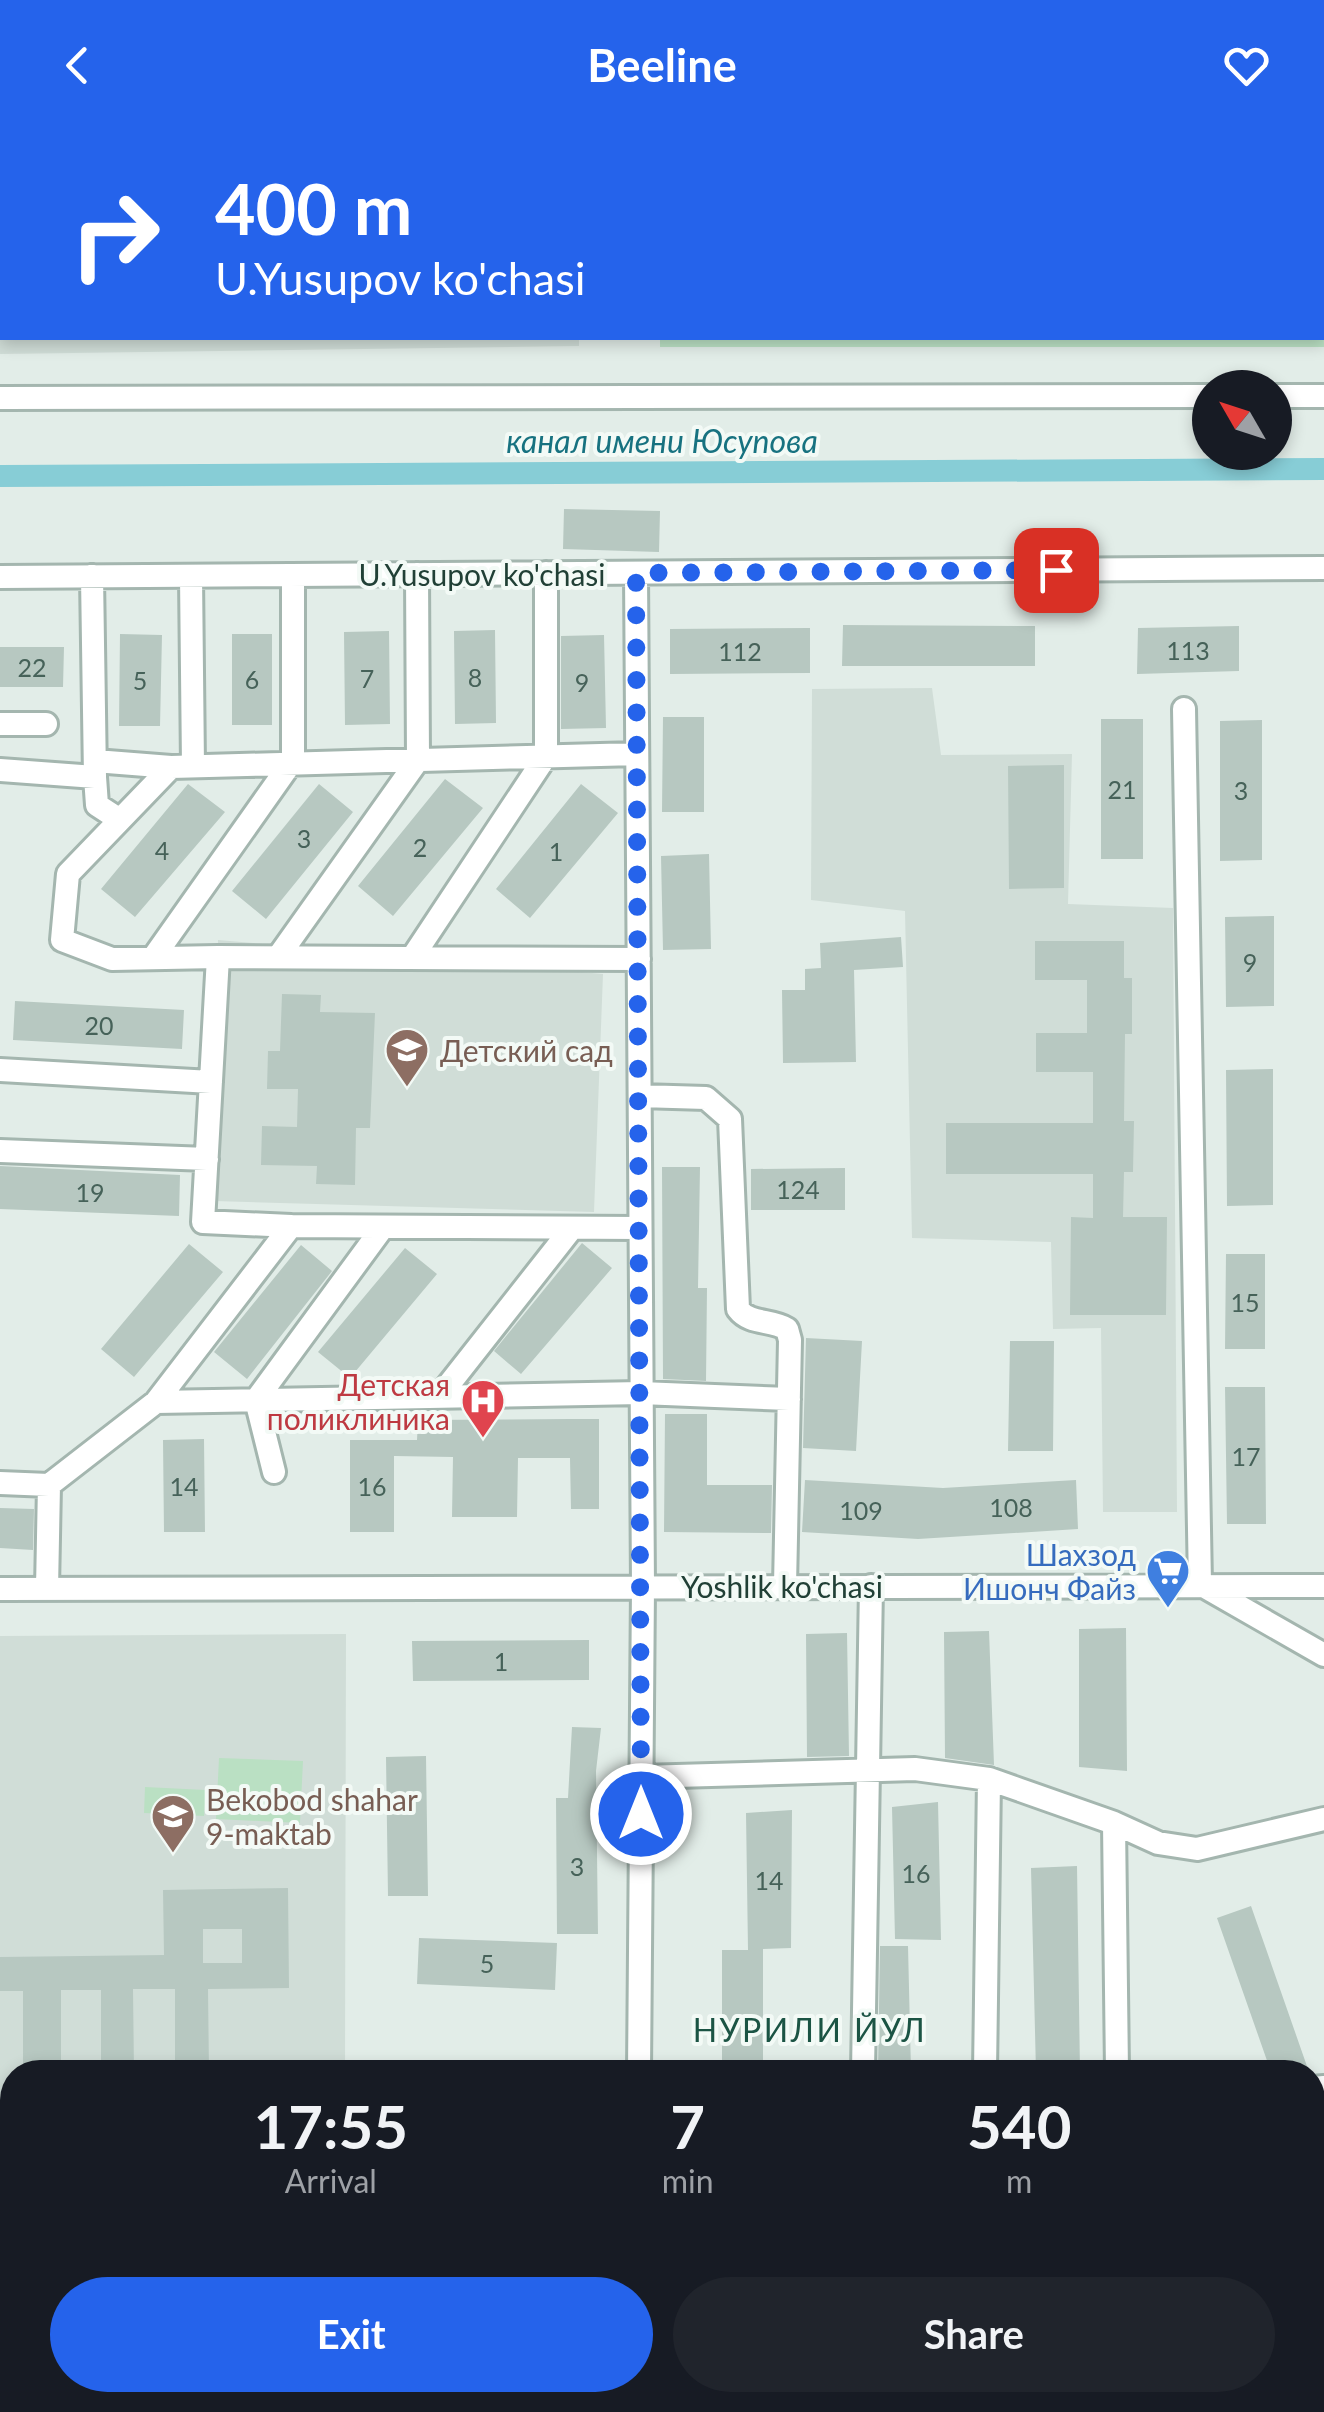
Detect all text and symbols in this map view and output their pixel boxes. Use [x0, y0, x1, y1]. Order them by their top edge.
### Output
icon: back [50, 38, 105, 93]
text: Beeline [587, 38, 737, 92]
icon: heart [1219, 38, 1274, 93]
text: 400 m [215, 166, 412, 250]
icon: right [50, 170, 180, 300]
text: U.Yusupov ko'chasi [215, 251, 586, 305]
north arrow [1192, 370, 1292, 470]
map controls [1192, 370, 1292, 470]
water label: канал имени Юсупова [506, 421, 818, 460]
pin [1014, 528, 1099, 613]
icon: arrive [1029, 543, 1084, 598]
street label: U.Yusupov ko'chasi [359, 556, 606, 592]
house number: 113 [1166, 635, 1210, 665]
house number: 112 [718, 636, 762, 666]
house number: 22 [17, 652, 47, 682]
house number: 8 [468, 662, 482, 692]
house number: 7 [360, 663, 374, 693]
house number: 6 [245, 664, 259, 694]
house number: 5 [133, 665, 147, 695]
house number: 9 [575, 667, 589, 697]
house number: 21 [1107, 774, 1137, 804]
house number: 3 [1234, 775, 1248, 805]
house number: 3 [297, 823, 311, 853]
house number: 2 [413, 832, 427, 862]
house number: 4 [155, 835, 169, 865]
house number: 1 [549, 836, 563, 866]
house number: 9 [1243, 947, 1257, 977]
house number: 20 [84, 1010, 114, 1040]
school or university icon: Детский сад [384, 1027, 430, 1088]
place label: Детский сад [440, 1032, 613, 1068]
house number: 124 [776, 1174, 820, 1204]
house number: 19 [75, 1177, 105, 1207]
house number: 15 [1230, 1287, 1260, 1317]
place label: Детская поликлиника [267, 1366, 450, 1436]
hospital icon: Детская поликлиника [460, 1378, 506, 1439]
house number: 17 [1231, 1441, 1261, 1471]
house number: 14 [169, 1471, 199, 1501]
house number: 16 [357, 1471, 387, 1501]
house number: 108 [989, 1492, 1033, 1522]
house number: 109 [839, 1495, 883, 1525]
place label: Шахзод Ишонч Файз [963, 1536, 1136, 1606]
supermarket icon: Шахзод Ишонч Файз [1145, 1548, 1191, 1609]
street label: Yoshlik ko'chasi [681, 1568, 883, 1604]
house number: 1 [494, 1646, 508, 1676]
position arrow [589, 1762, 693, 1866]
place label: Bekobod shahar 9-maktab [206, 1781, 418, 1851]
school or university icon: Bekobod shahar 9-maktab [150, 1793, 196, 1854]
house number: 3 [570, 1851, 584, 1881]
house number: 16 [901, 1858, 931, 1888]
house number: 14 [754, 1865, 784, 1895]
house number: 5 [480, 1948, 494, 1978]
district label: НУРИЛИ ЙУЛ [693, 2010, 927, 2049]
text: 17:55 [254, 2090, 408, 2162]
text: 7 [670, 2090, 705, 2162]
text: 540 [967, 2090, 1071, 2162]
text: Arrival [285, 2161, 377, 2200]
text: min [662, 2161, 714, 2200]
text: m [1006, 2161, 1032, 2200]
button: Exit [50, 2277, 653, 2392]
button: Share [673, 2277, 1275, 2392]

